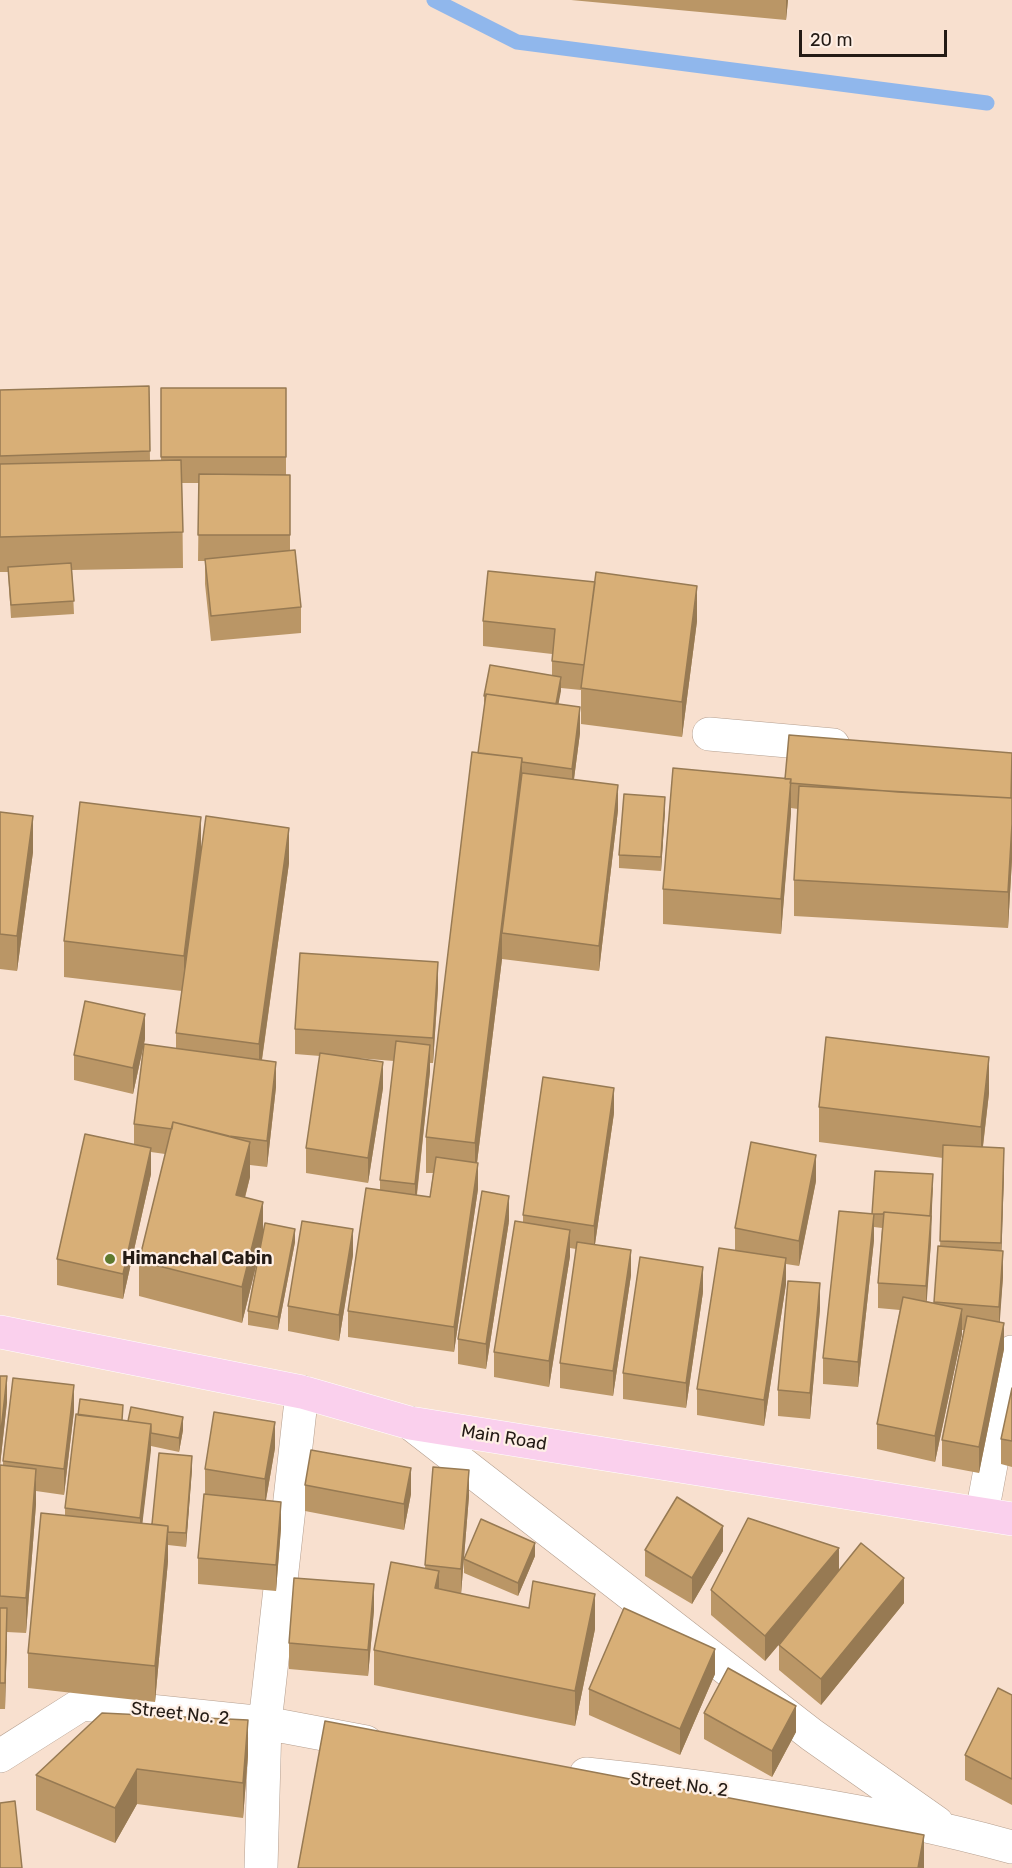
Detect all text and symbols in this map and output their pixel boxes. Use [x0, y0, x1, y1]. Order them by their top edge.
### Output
scale bar [802, 18, 950, 56]
text: 20 m [810, 29, 852, 51]
place label: Himanchal Cabin [122, 1248, 272, 1270]
marker: Himanchal Cabin [103, 1252, 117, 1266]
street label: Main Road [460, 1421, 548, 1455]
street label: Street No. 2 [130, 1698, 230, 1730]
street label: Street No. 2 [629, 1768, 729, 1802]

